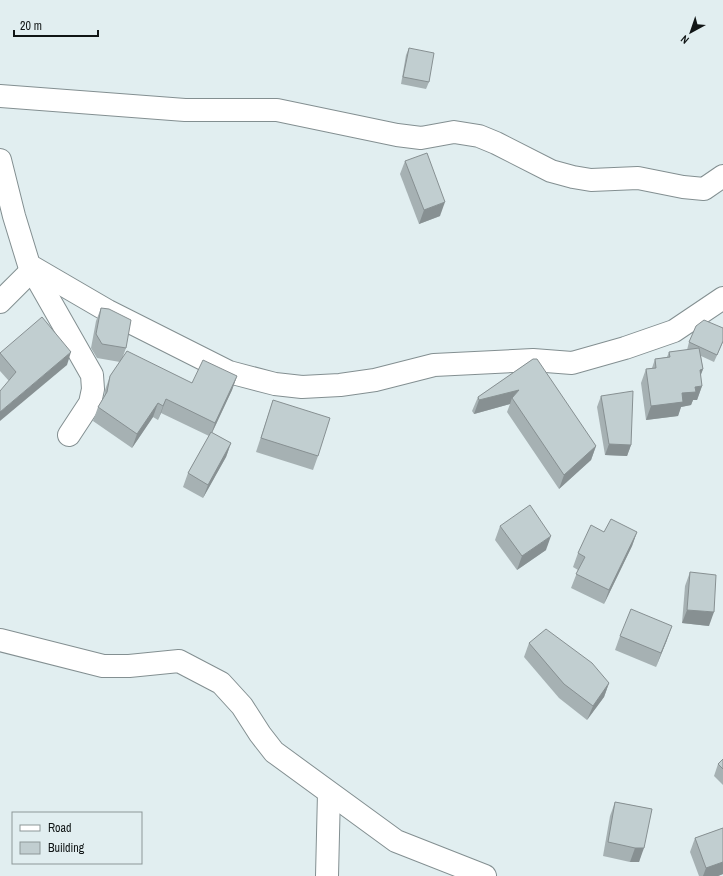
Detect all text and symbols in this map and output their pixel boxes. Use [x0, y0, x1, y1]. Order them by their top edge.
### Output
scale bar [14, 12, 98, 38]
north arrow [671, 12, 711, 52]
text: 20 m [20, 18, 42, 34]
text: N [678, 32, 692, 47]
legend [12, 812, 142, 864]
text: Road [48, 820, 72, 836]
text: Building [48, 840, 85, 856]

